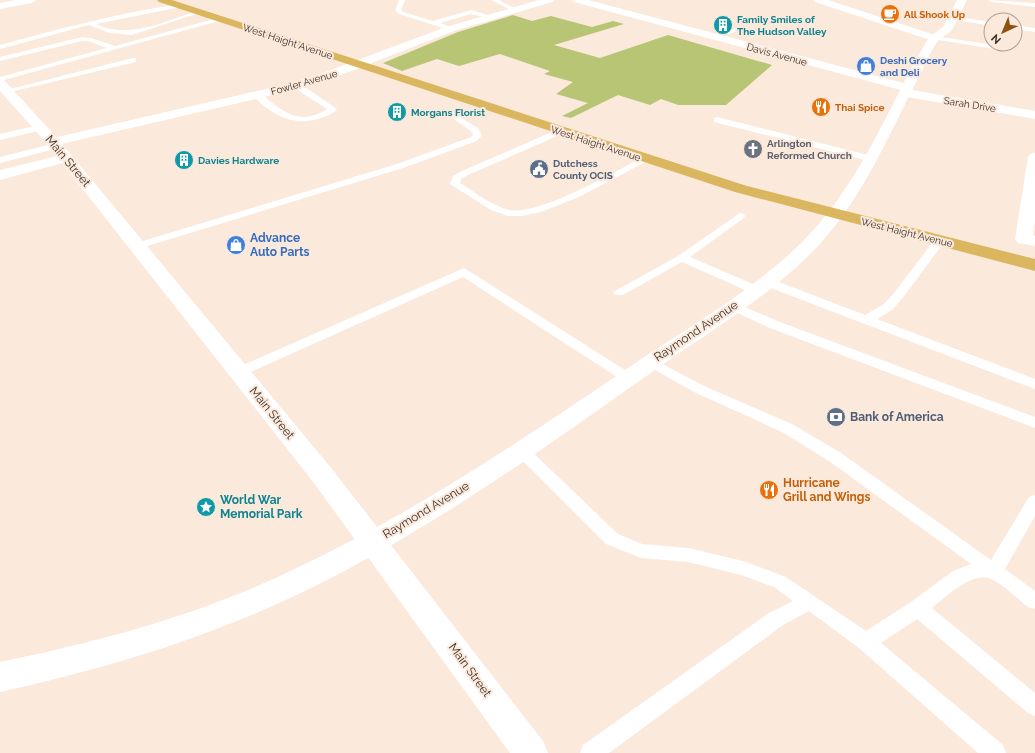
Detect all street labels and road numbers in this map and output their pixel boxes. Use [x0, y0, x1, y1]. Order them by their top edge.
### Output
street label: West Haight Avenue [241, 22, 334, 61]
street label: Davis Avenue [745, 41, 808, 68]
street label: Fowler Avenue [270, 68, 339, 97]
street label: Sarah Drive [943, 95, 997, 114]
street label: West Haight Avenue [549, 124, 642, 163]
street label: Main Street [42, 132, 94, 190]
street label: West Haight Avenue [860, 216, 954, 249]
street label: Raymond Avenue [651, 298, 741, 364]
street label: Main Street [247, 384, 297, 442]
street label: Raymond Avenue [380, 479, 472, 541]
street label: Main Street [446, 640, 494, 700]

